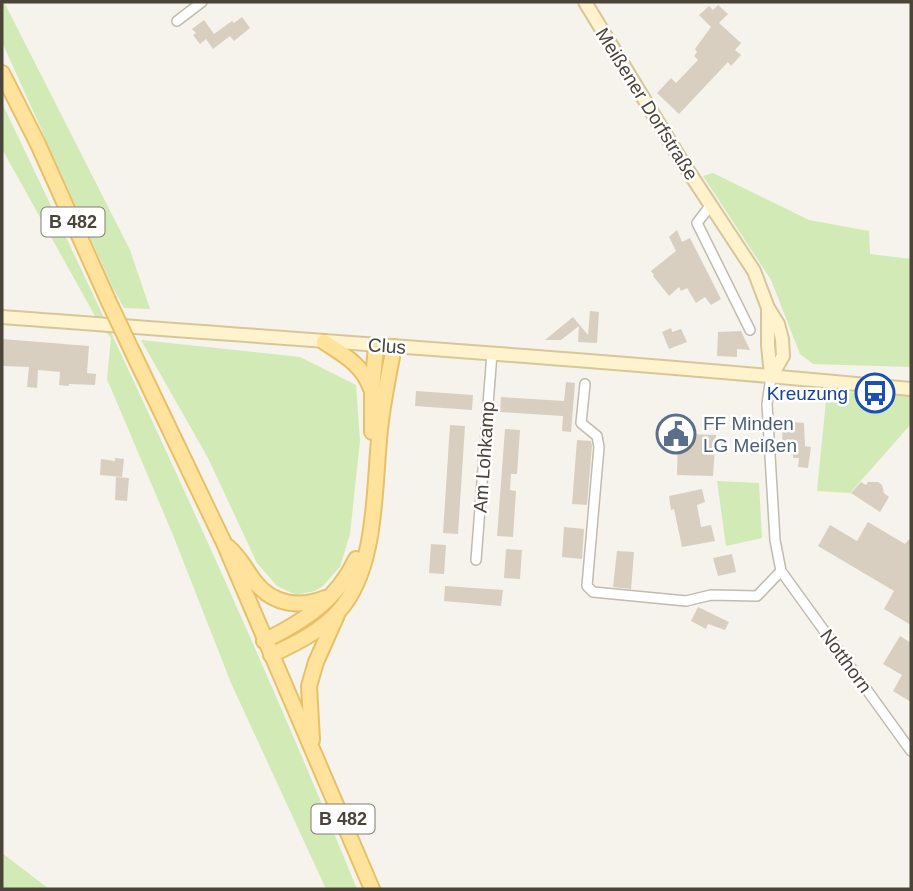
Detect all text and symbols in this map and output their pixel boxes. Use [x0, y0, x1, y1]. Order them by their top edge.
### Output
street label: Meißener Dorfstraße [592, 24, 702, 184]
road number: B 482 [42, 208, 104, 236]
street label: Clus [367, 334, 407, 358]
bus stop icon: Kreuzung [854, 372, 896, 414]
place label: Kreuzung [767, 383, 848, 404]
street label: Am Lohkamp [470, 400, 498, 514]
public building icon: FF Minden LG Meißen [655, 413, 697, 455]
place label: FF Minden LG Meißen [703, 413, 797, 456]
street label: Notthorn [816, 625, 876, 697]
road number: B 482 [312, 804, 374, 834]

